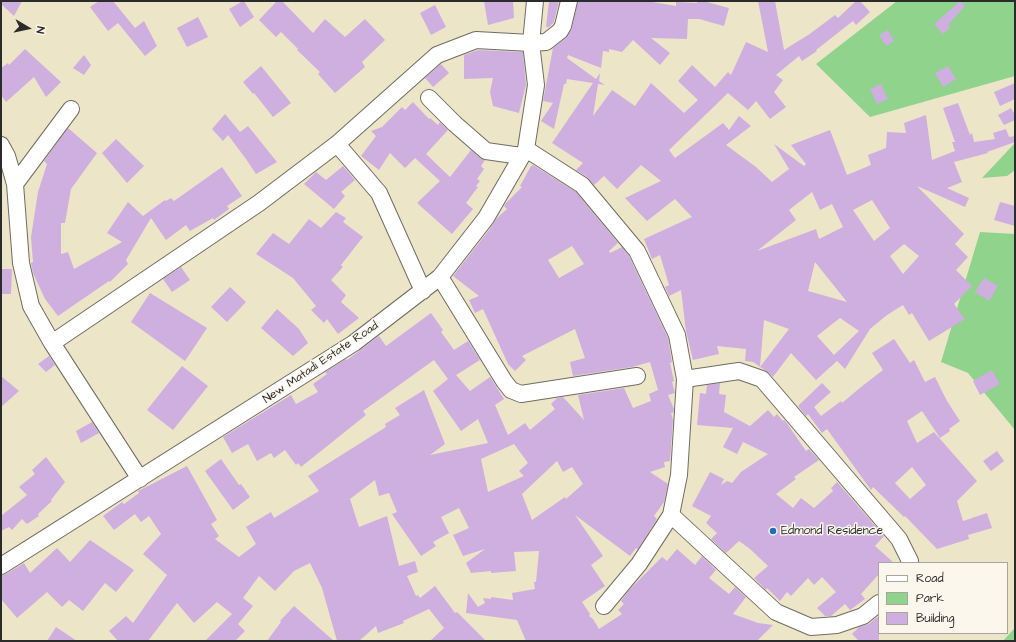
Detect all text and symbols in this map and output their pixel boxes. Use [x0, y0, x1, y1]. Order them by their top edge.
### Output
north arrow [8, 8, 48, 48]
text: N [32, 25, 48, 35]
street label: New Matadi Estate Road [261, 319, 381, 407]
place label: Edmond Residence [781, 524, 883, 538]
marker: Edmond Residence [768, 526, 778, 536]
legend [878, 562, 1008, 634]
text: Road [916, 570, 944, 587]
text: Park [916, 590, 944, 607]
text: Building [916, 610, 954, 627]

